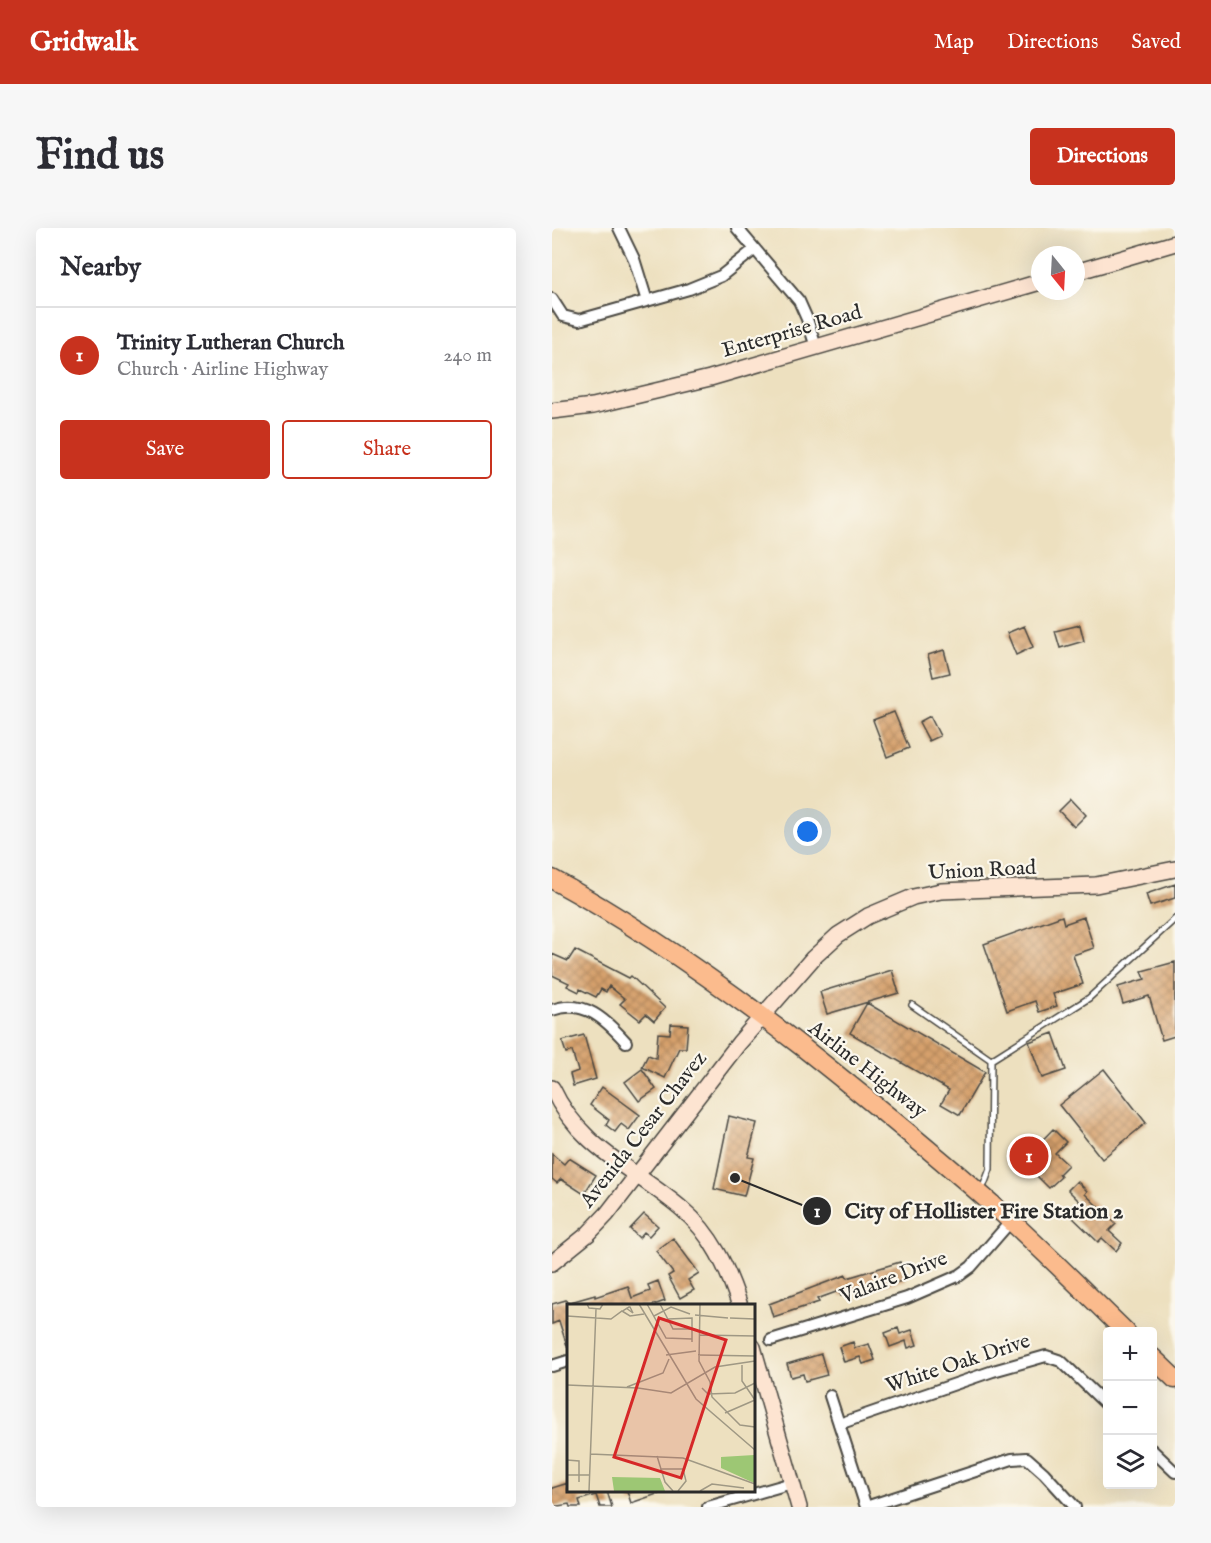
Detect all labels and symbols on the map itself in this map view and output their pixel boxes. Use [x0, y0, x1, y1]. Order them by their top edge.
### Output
north arrow [1031, 246, 1085, 300]
street label: Enterprise Road [719, 299, 866, 365]
your location [793, 817, 822, 846]
street label: Union Road [927, 855, 1038, 887]
street label: Airline Highway [801, 1015, 932, 1125]
street label: Avenida Cesar Chavez [574, 1046, 714, 1214]
pin: 1 [1010, 1134, 1048, 1178]
callout: City of Hollister Fire Station 2 [802, 1191, 1135, 1231]
text: City of Hollister Fire Station 2 [845, 1198, 1123, 1226]
text: 1 [814, 1201, 821, 1224]
street label: Valaire Drive [836, 1245, 952, 1311]
inset map [567, 1304, 754, 1492]
street label: White Oak Drive [882, 1328, 1034, 1400]

